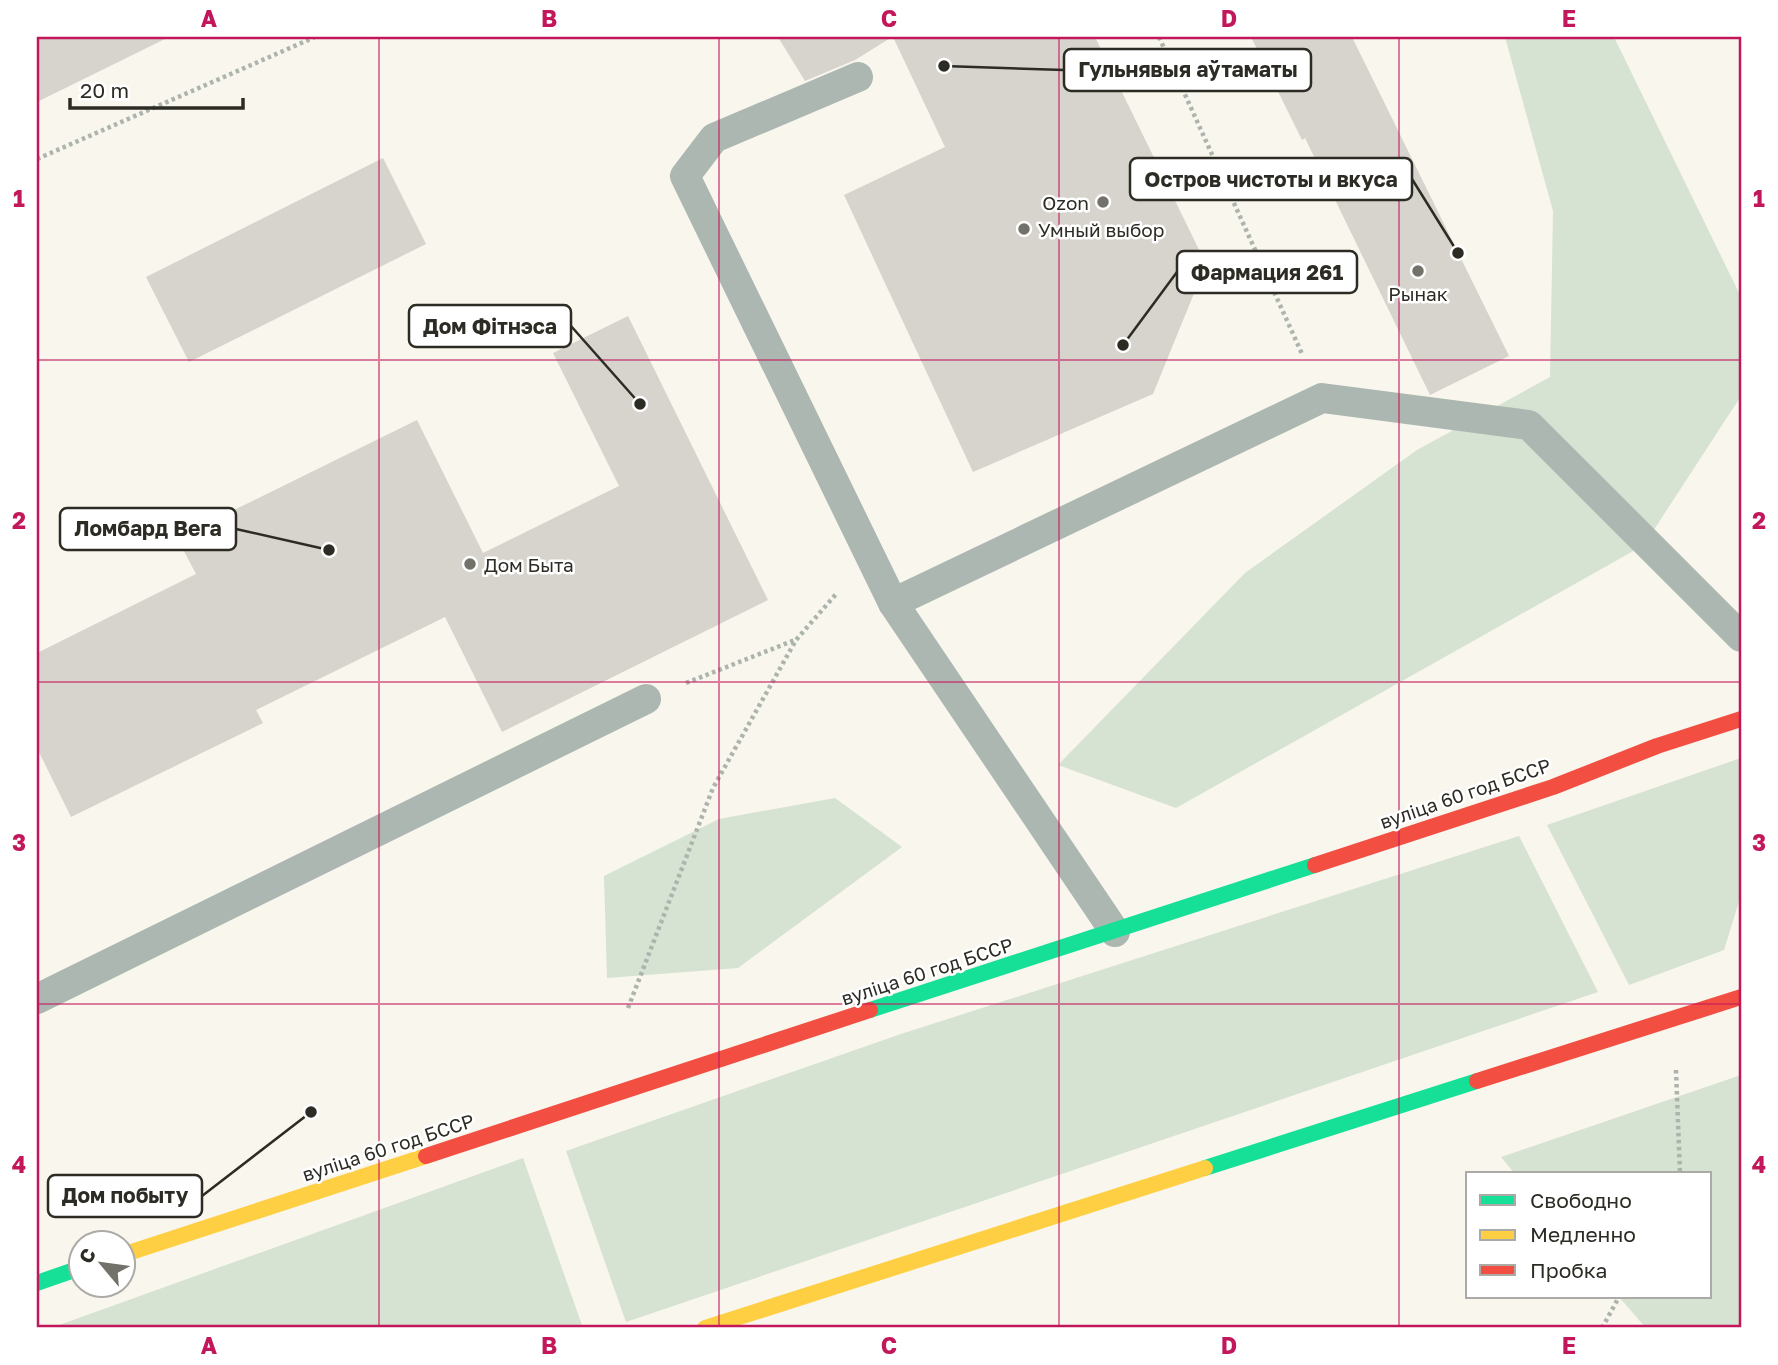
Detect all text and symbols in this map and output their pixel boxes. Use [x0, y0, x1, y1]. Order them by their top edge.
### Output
text: A [201, 4, 218, 32]
text: B [541, 4, 557, 32]
text: C [881, 4, 897, 32]
text: D [1221, 4, 1237, 32]
text: E [1562, 4, 1576, 32]
callout: Гульнявыя аўтаматы [1064, 49, 1311, 91]
text: Гульнявыя аўтаматы [1078, 56, 1298, 82]
scale bar [70, 66, 243, 110]
text: 20 m [80, 77, 129, 103]
callout: Остров чистоты и вкуса [1130, 158, 1412, 200]
text: Остров чистоты и вкуса [1144, 166, 1398, 192]
text: 1 [13, 184, 25, 212]
text: 1 [1753, 184, 1765, 212]
place label: Ozon [1042, 191, 1089, 214]
marker: Ozon [1095, 194, 1111, 210]
place label: Умный выбор [1038, 218, 1164, 241]
marker: Умный выбор [1016, 221, 1032, 237]
callout: Фармация 261 [1177, 251, 1357, 293]
text: Фармация 261 [1191, 259, 1343, 285]
marker: Рынак [1410, 263, 1426, 279]
place label: Рынак [1388, 282, 1448, 305]
callout: Дом Фітнэса [409, 305, 571, 347]
text: Дом Фітнэса [423, 313, 557, 339]
text: 2 [12, 506, 26, 534]
text: 2 [1752, 506, 1766, 534]
callout: Ломбард Вега [60, 508, 236, 550]
text: Ломбард Вега [74, 515, 222, 541]
place label: Дом Быта [484, 553, 574, 576]
marker: Дом Быта [462, 556, 478, 572]
street label: вуліца 60 год БССР [1377, 753, 1553, 833]
text: 3 [12, 828, 26, 856]
text: 3 [1752, 828, 1766, 856]
street label: вуліца 60 год БССР [838, 932, 1016, 1010]
street label: вуліца 60 год БССР [299, 1108, 477, 1186]
text: 4 [12, 1150, 26, 1178]
text: 4 [1752, 1150, 1766, 1178]
legend [1466, 1172, 1712, 1298]
callout: Дом побыту [48, 1175, 202, 1217]
text: Дом побыту [62, 1182, 189, 1208]
text: Свободно [1530, 1187, 1632, 1213]
text: Медленно [1530, 1221, 1636, 1247]
north arrow [66, 1228, 136, 1298]
text: С [73, 1244, 100, 1267]
text: Пробка [1530, 1257, 1608, 1283]
text: A [201, 1331, 218, 1359]
text: B [541, 1331, 557, 1359]
text: C [881, 1331, 897, 1359]
text: D [1221, 1331, 1237, 1359]
text: E [1562, 1331, 1576, 1359]

